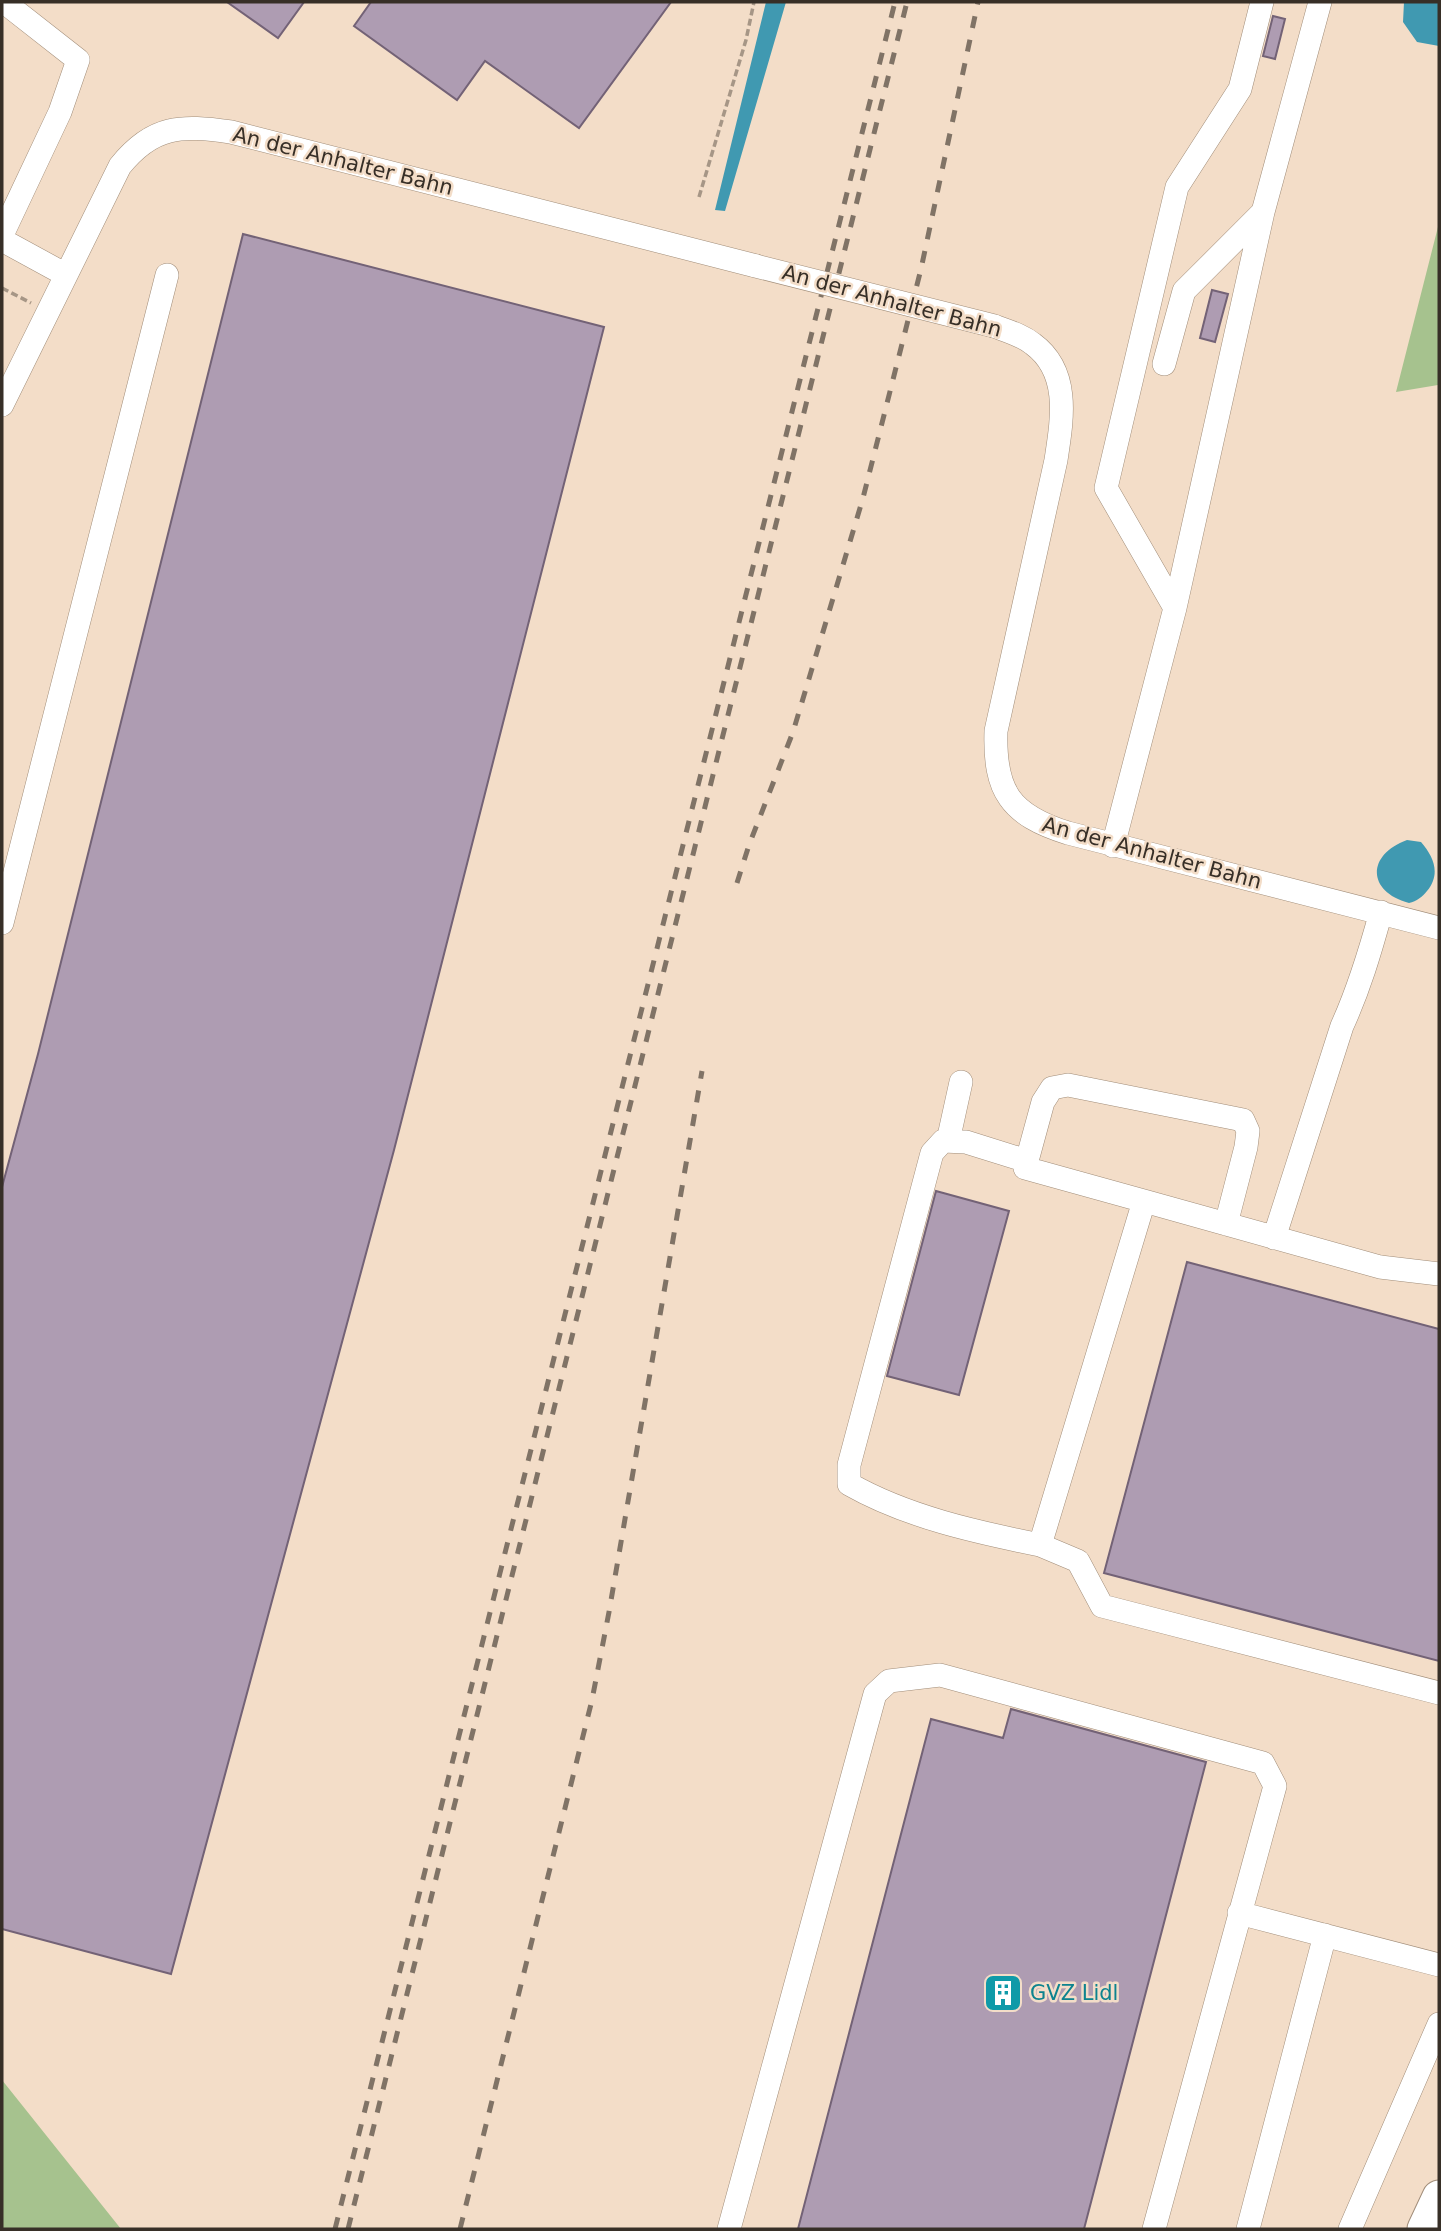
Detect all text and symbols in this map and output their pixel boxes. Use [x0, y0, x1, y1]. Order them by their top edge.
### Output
street label: An der Anhalter Bahn [230, 122, 456, 200]
street label: An der Anhalter Bahn [780, 260, 1004, 342]
street label: An der Anhalter Bahn [1040, 812, 1264, 894]
building icon: GVZ Lidl [982, 1972, 1024, 2014]
place label: GVZ Lidl [1030, 1981, 1118, 2005]

